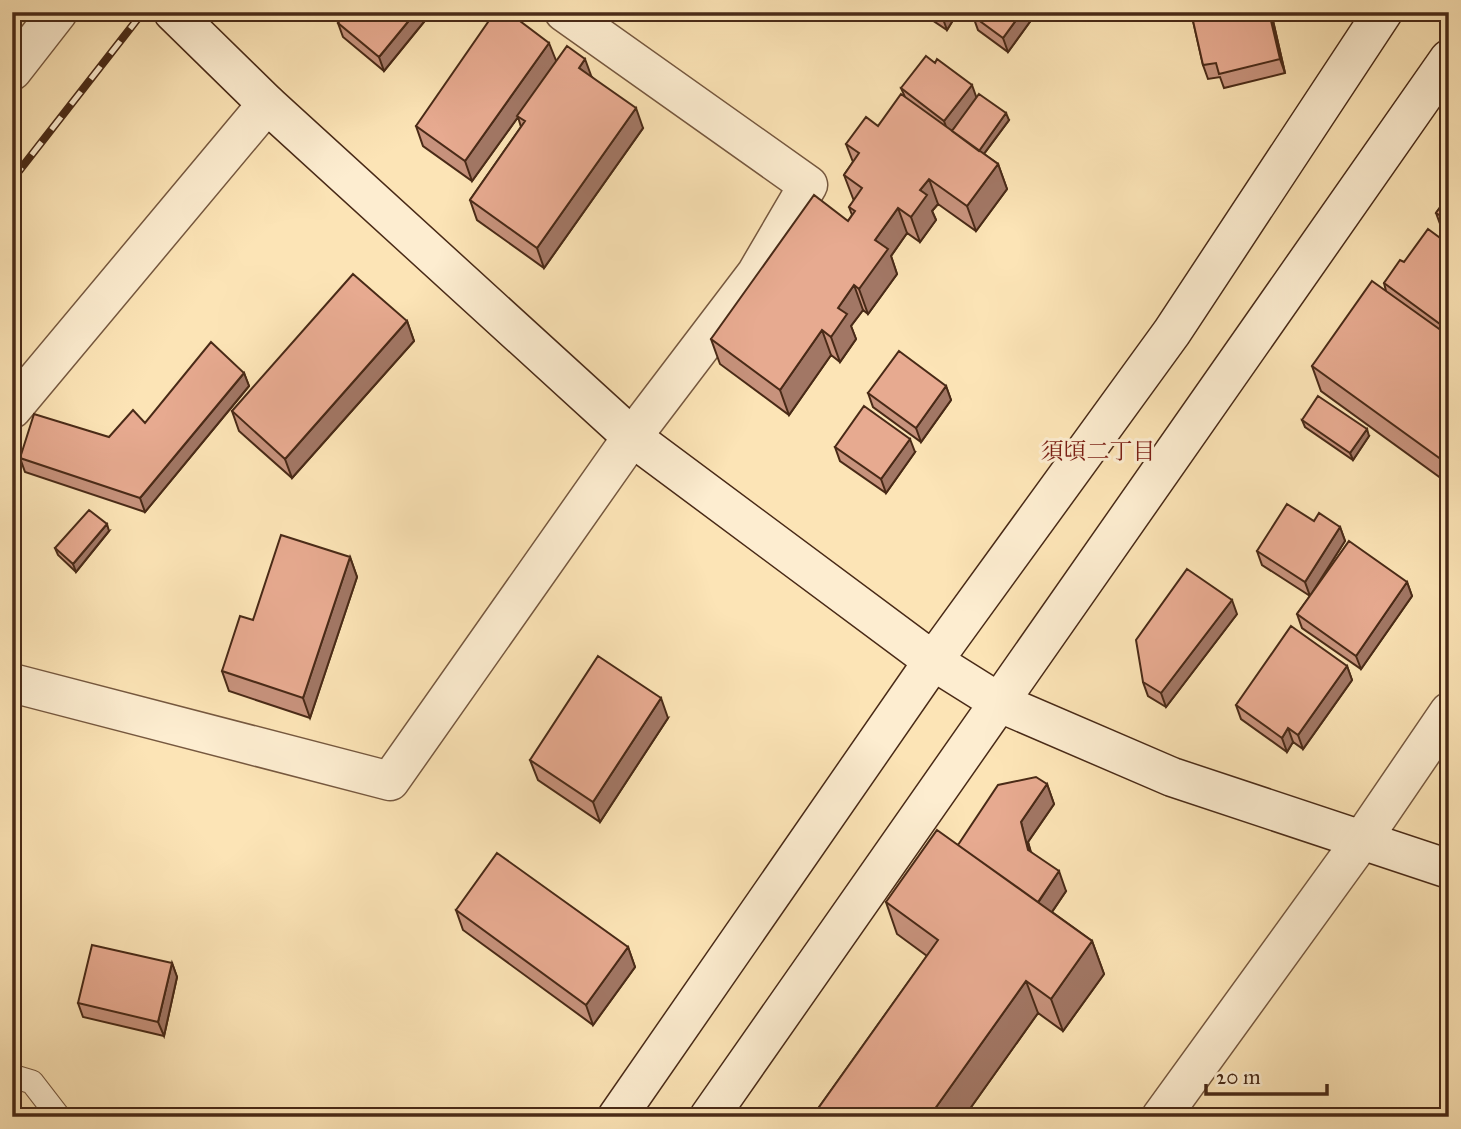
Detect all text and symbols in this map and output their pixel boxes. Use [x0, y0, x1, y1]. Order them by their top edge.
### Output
district label: 須頃二丁目 [1041, 437, 1156, 465]
scale bar [1206, 1052, 1326, 1096]
text: 20 m [1216, 1064, 1261, 1090]

